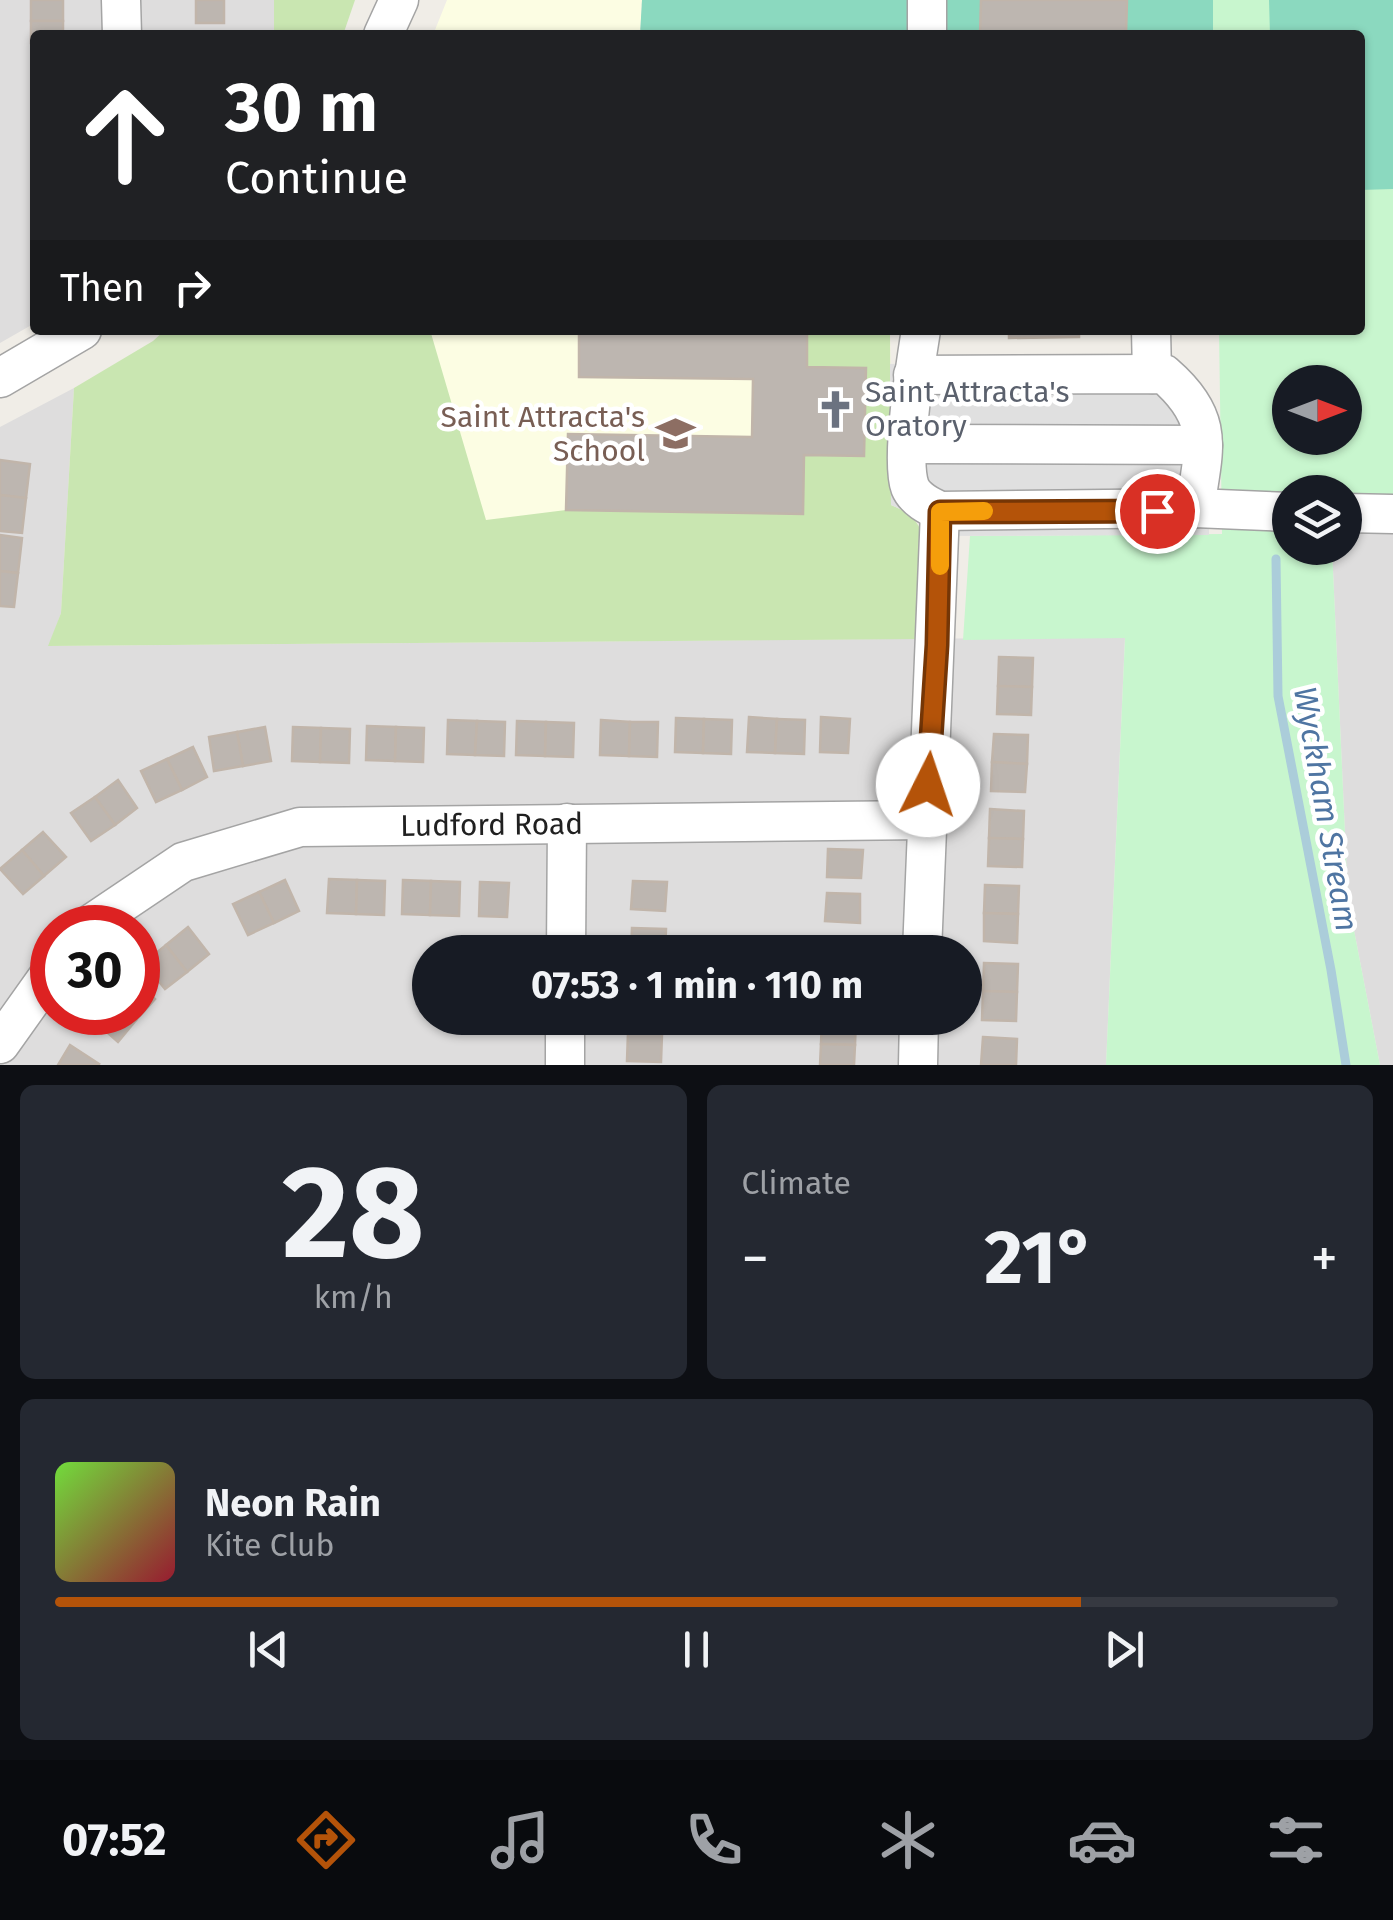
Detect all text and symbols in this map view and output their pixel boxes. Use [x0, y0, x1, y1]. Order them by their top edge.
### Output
text: 30 m [225, 66, 378, 150]
icon: ahead [60, 70, 190, 200]
text: Continue [225, 151, 408, 205]
icon: right [165, 260, 220, 315]
text: Then [60, 265, 145, 311]
north arrow [1272, 365, 1362, 455]
map controls [1272, 365, 1362, 565]
place label: Saint Attracta's Oratory [865, 374, 1069, 444]
church icon: Saint Attracta's Oratory [814, 388, 856, 430]
place label: Saint Attracta's School [441, 399, 645, 469]
school or university icon: Saint Attracta's School [654, 413, 696, 455]
pin [1115, 469, 1200, 554]
button: layers [1272, 475, 1362, 565]
icon: arrive [1130, 484, 1185, 539]
water label: Wyckham Stream [1286, 684, 1366, 934]
position arrow [876, 733, 980, 837]
street label: Ludford Road [400, 806, 583, 844]
speed limit sign: 30 [30, 905, 160, 1035]
text: 07:53 · 1 min · 110 m [531, 962, 863, 1008]
text: 28 [282, 1135, 425, 1291]
text: Climate [742, 1164, 851, 1202]
text: 21° [984, 1213, 1095, 1303]
text: − [742, 1226, 769, 1292]
text: + [1311, 1226, 1338, 1292]
text: km/h [314, 1278, 393, 1316]
text: Neon Rain [205, 1480, 381, 1526]
text: Kite Club [205, 1526, 334, 1564]
icon: previous [241, 1622, 296, 1677]
icon: pause [669, 1622, 724, 1677]
icon: next [1097, 1622, 1152, 1677]
icon: directions [291, 1805, 361, 1875]
icon: music [485, 1805, 555, 1875]
icon: phone [679, 1805, 749, 1875]
icon: climate [873, 1805, 943, 1875]
icon: car [1067, 1805, 1137, 1875]
icon: filters [1261, 1805, 1331, 1875]
text: 07:52 [62, 1813, 166, 1867]

